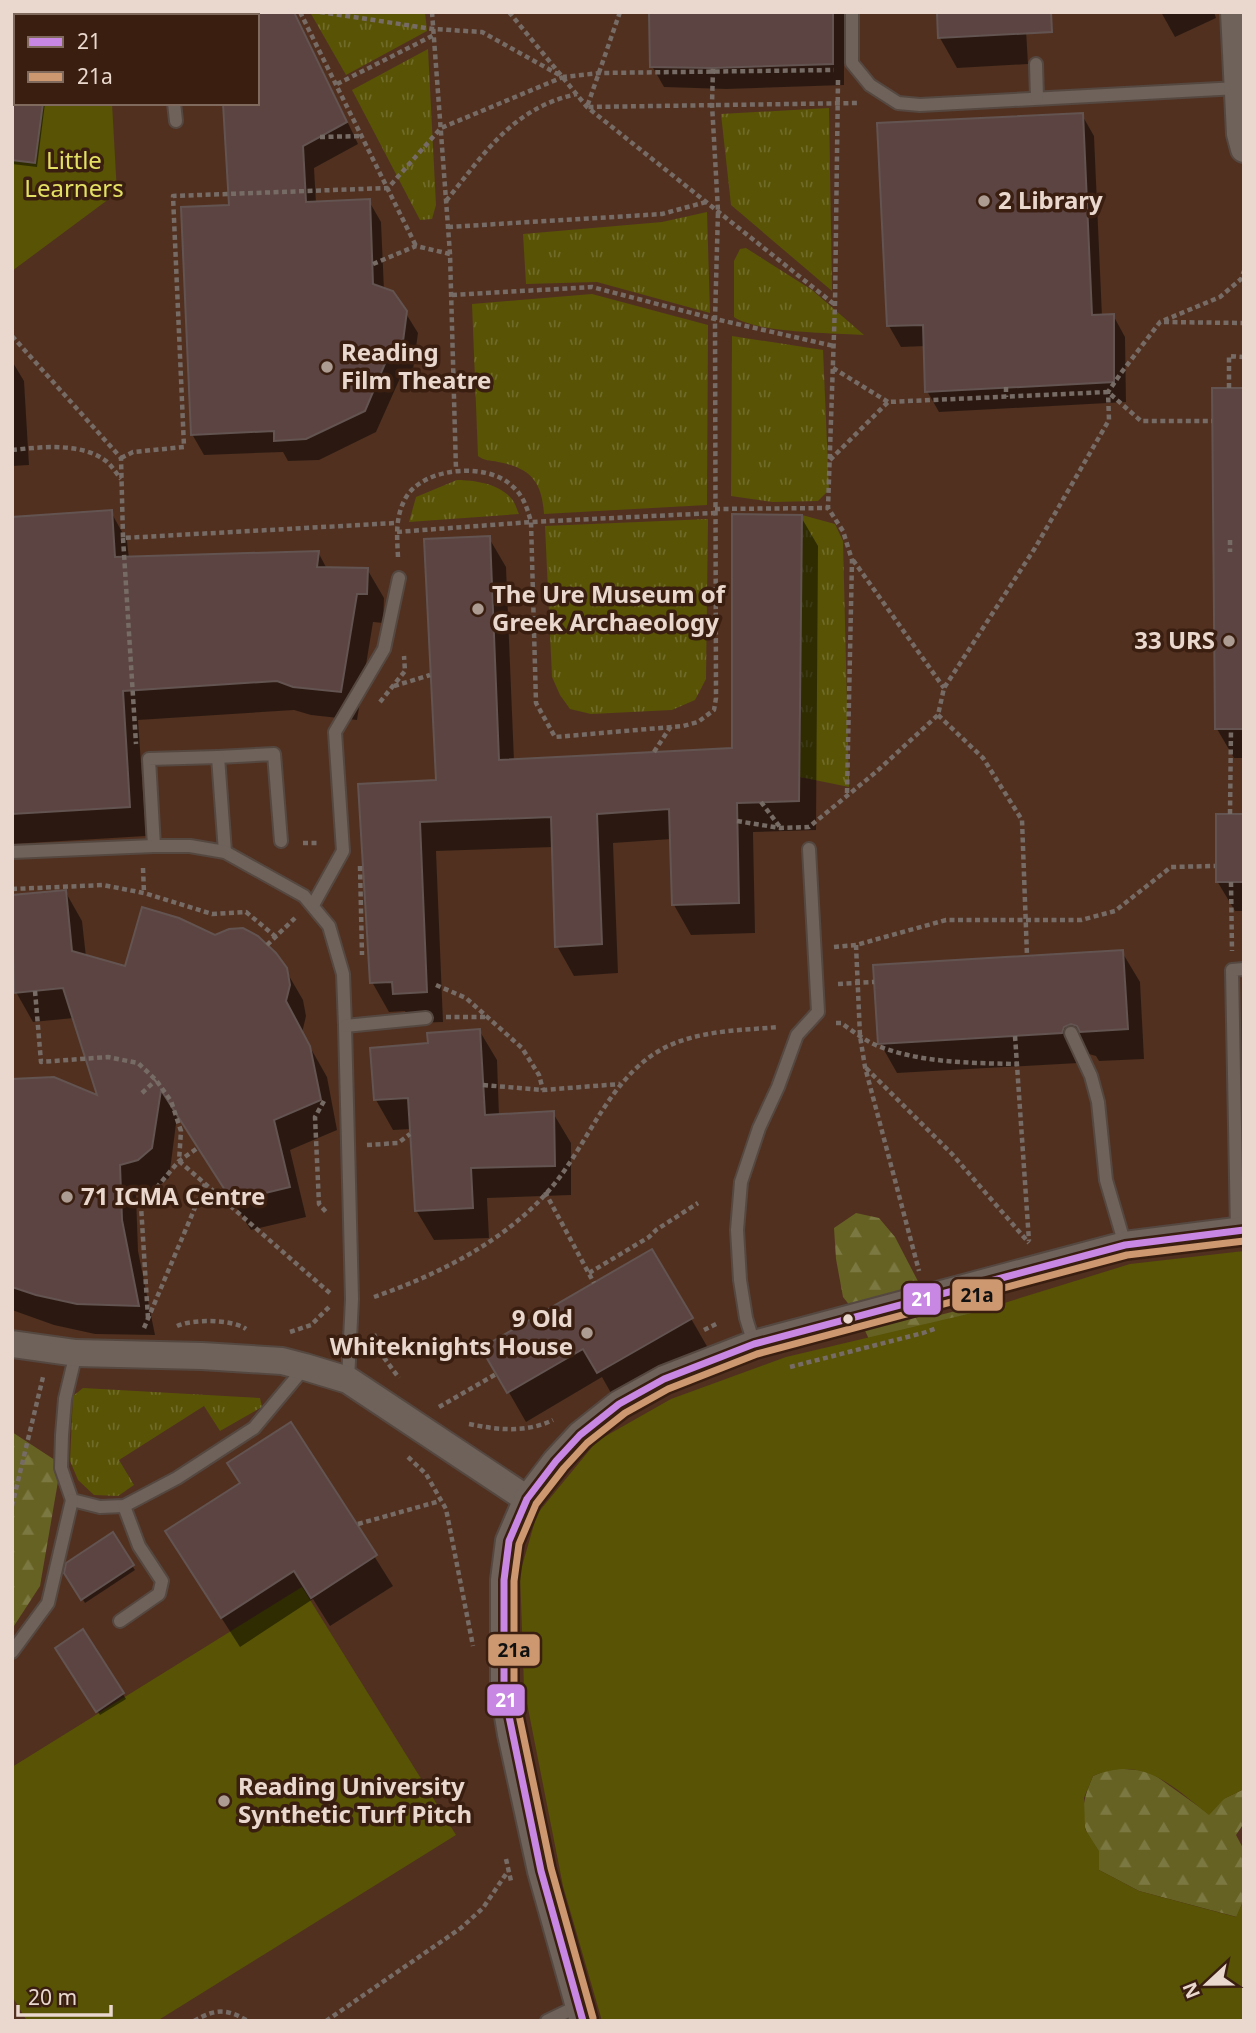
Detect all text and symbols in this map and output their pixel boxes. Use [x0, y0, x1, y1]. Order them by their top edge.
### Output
legend [14, 14, 259, 105]
text: 21 [77, 27, 101, 55]
text: 21a [77, 62, 113, 90]
park label: Little Learners [24, 143, 124, 204]
place label: 2 Library [998, 183, 1103, 216]
marker: 2 Library [976, 193, 992, 209]
place label: Reading Film Theatre [341, 335, 491, 396]
marker: Reading Film Theatre [319, 359, 335, 375]
place label: The Ure Museum of Greek Archaeology [492, 577, 727, 638]
marker: The Ure Museum of Greek Archaeology [470, 601, 486, 617]
place label: 33 URS [1134, 623, 1215, 656]
marker: 33 URS [1221, 633, 1237, 649]
place label: 71 ICMA Centre [81, 1179, 265, 1212]
marker: 71 ICMA Centre [59, 1189, 75, 1205]
line badge: 21a [951, 1278, 1004, 1312]
line badge: 21 [902, 1282, 942, 1316]
text: 21a [960, 1282, 994, 1308]
text: 21 [911, 1286, 933, 1312]
place label: 9 Old Whiteknights House [330, 1301, 573, 1362]
unlabelled marker [841, 1312, 855, 1326]
marker: 9 Old Whiteknights House [579, 1325, 595, 1341]
line badge: 21a [487, 1633, 541, 1667]
text: 21a [497, 1637, 531, 1663]
line badge: 21 [486, 1683, 526, 1717]
text: 21 [495, 1687, 517, 1713]
place label: Reading University Synthetic Turf Pitch [238, 1769, 472, 1830]
marker: Reading University Synthetic Turf Pitch [216, 1793, 232, 1809]
north arrow [1172, 1949, 1242, 2019]
scale bar [18, 1974, 110, 2018]
text: N [1176, 1978, 1206, 2002]
text: 20 m [28, 1983, 77, 2011]

